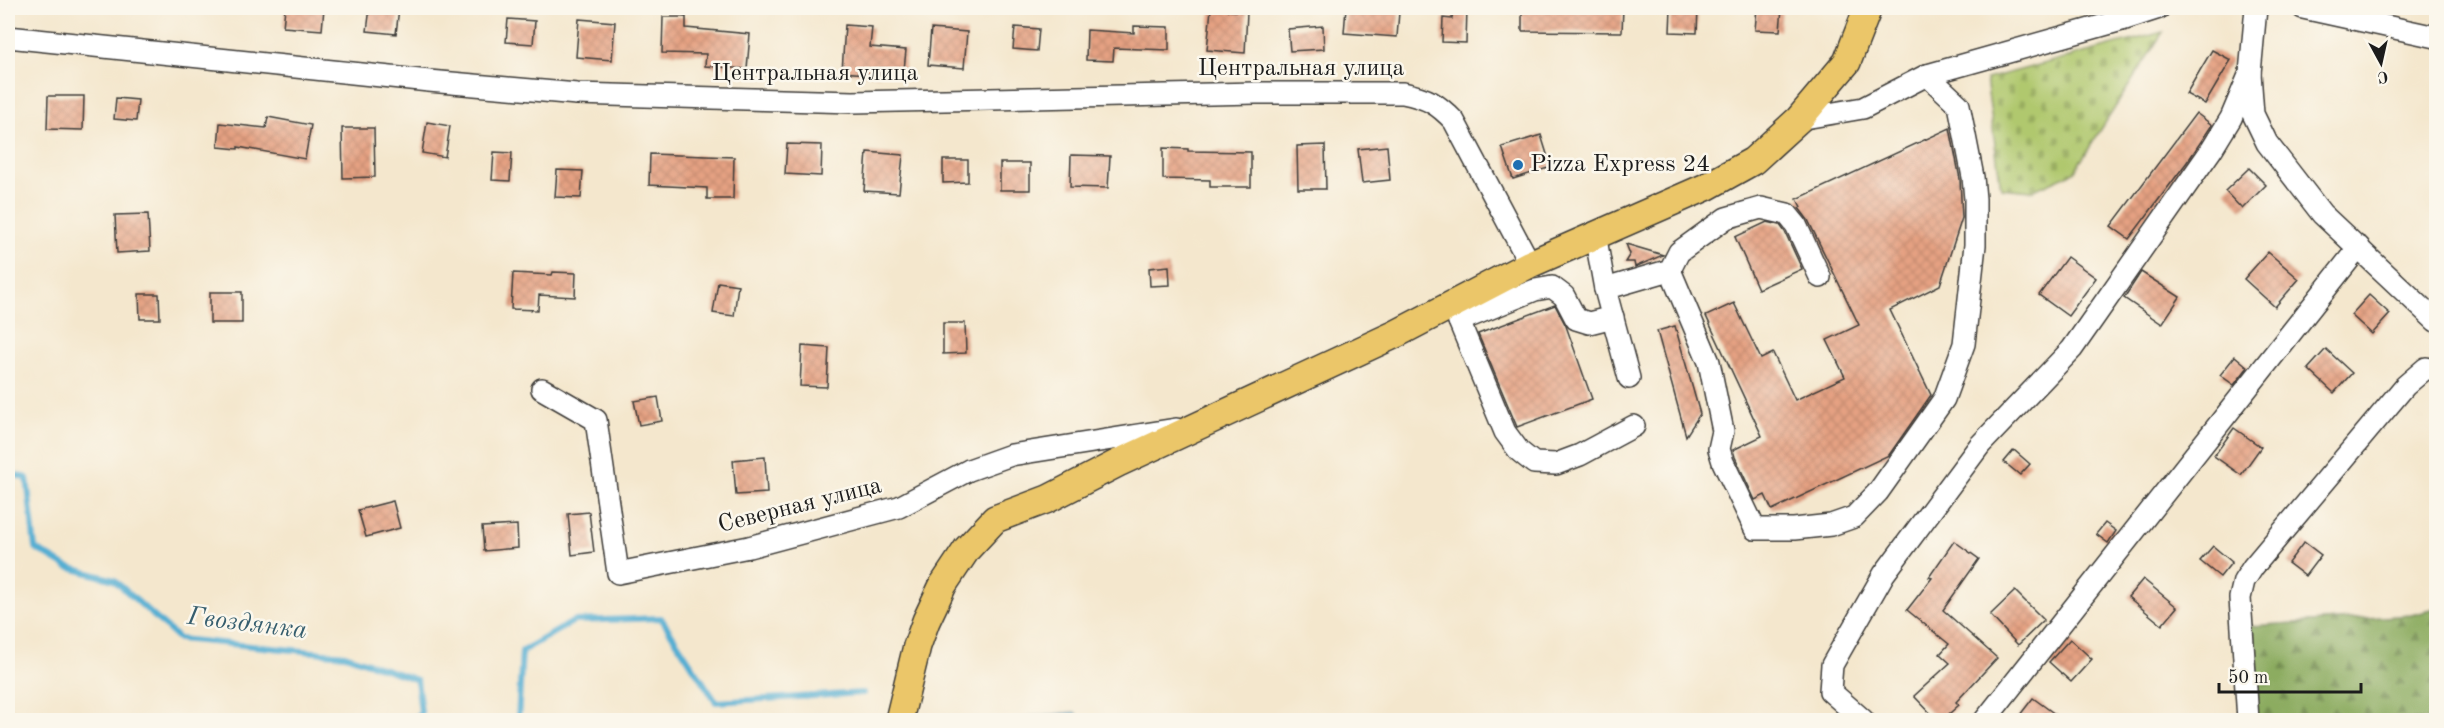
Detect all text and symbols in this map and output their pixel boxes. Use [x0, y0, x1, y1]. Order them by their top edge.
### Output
north arrow [2351, 33, 2411, 93]
street label: Центральная улица [1198, 57, 1404, 81]
street label: Центральная улица [712, 62, 918, 86]
text: С [2376, 67, 2389, 85]
place label: Pizza Express 24 [1530, 153, 1710, 177]
marker: Pizza Express 24 [1511, 158, 1525, 172]
street label: Северная улица [716, 474, 884, 538]
water label: Гвоздянка [184, 604, 309, 644]
scale bar [2219, 656, 2362, 694]
text: 50 m [2228, 669, 2268, 687]

